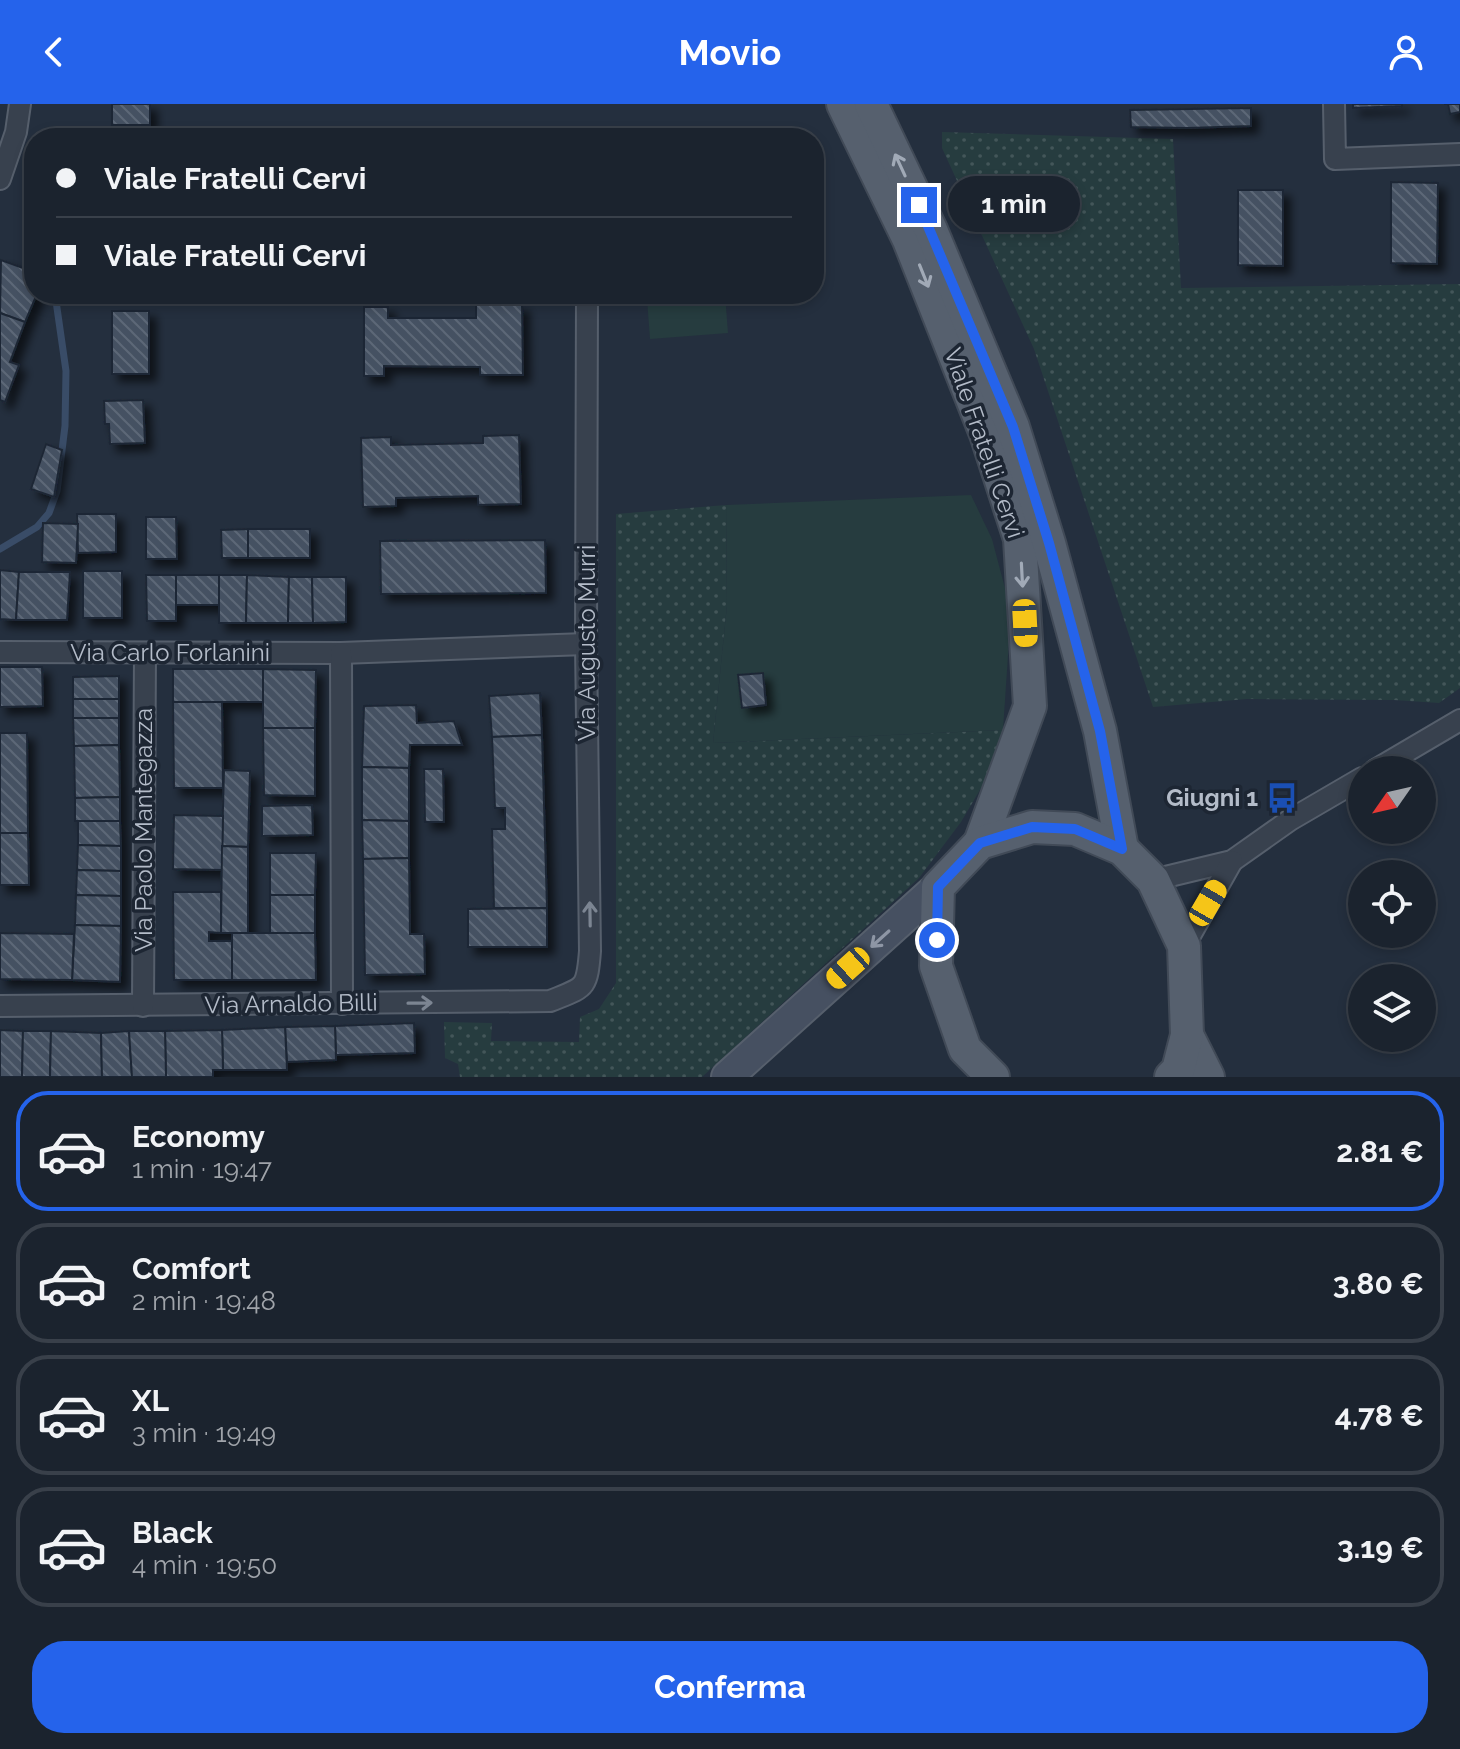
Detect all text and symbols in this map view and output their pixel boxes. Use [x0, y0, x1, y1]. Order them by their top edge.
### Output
icon: back [32, 30, 76, 74]
icon: person [1384, 30, 1428, 74]
text: Movio [679, 31, 781, 73]
one-way arrow [892, 153, 907, 177]
text: Viale Fratelli Cervi [104, 161, 366, 196]
callout: 1 min [947, 177, 1079, 233]
route end [901, 187, 937, 223]
text: 1 min [981, 189, 1047, 219]
text: Viale Fratelli Cervi [104, 238, 366, 273]
one-way arrow [917, 263, 932, 288]
street label: Viale Fratelli Cervi [938, 344, 1031, 542]
street label: Via Augusto Murri [572, 545, 601, 741]
one-way arrow [1015, 561, 1030, 588]
car [1012, 598, 1038, 648]
street label: Via Carlo Forlanini [70, 638, 270, 667]
street label: Via Paolo Mantegazza [129, 708, 158, 952]
north arrow [1348, 756, 1436, 844]
map controls [1348, 756, 1436, 1052]
bus stop icon: Giugni 1 [1265, 781, 1299, 815]
place label: Giugni 1 [1166, 783, 1258, 812]
button: locate [1348, 860, 1436, 948]
car [1186, 876, 1230, 930]
one-way arrow [582, 901, 597, 928]
route start [919, 922, 955, 958]
one-way arrow [870, 930, 890, 948]
car [822, 943, 874, 993]
button: layers [1348, 964, 1436, 1052]
street label: Via Arnaldo Billi [204, 987, 378, 1020]
one-way arrow [406, 995, 433, 1011]
icon: car [36, 1115, 108, 1187]
text: Economy [132, 1119, 265, 1154]
text: 2.81 € [1336, 1134, 1424, 1169]
text: 1 min · 19:47 [132, 1154, 272, 1184]
icon: car [36, 1247, 108, 1319]
text: Comfort [132, 1251, 251, 1286]
text: 3.80 € [1333, 1266, 1424, 1301]
text: 2 min · 19:48 [132, 1286, 276, 1316]
icon: car [36, 1379, 108, 1451]
text: XL [132, 1383, 169, 1418]
text: 4.78 € [1335, 1398, 1424, 1433]
text: 3 min · 19:49 [132, 1418, 276, 1448]
icon: car [36, 1511, 108, 1583]
text: Black [132, 1515, 213, 1550]
text: 3.19 € [1337, 1530, 1424, 1565]
text: 4 min · 19:50 [132, 1550, 277, 1580]
button: Conferma [32, 1641, 1428, 1733]

